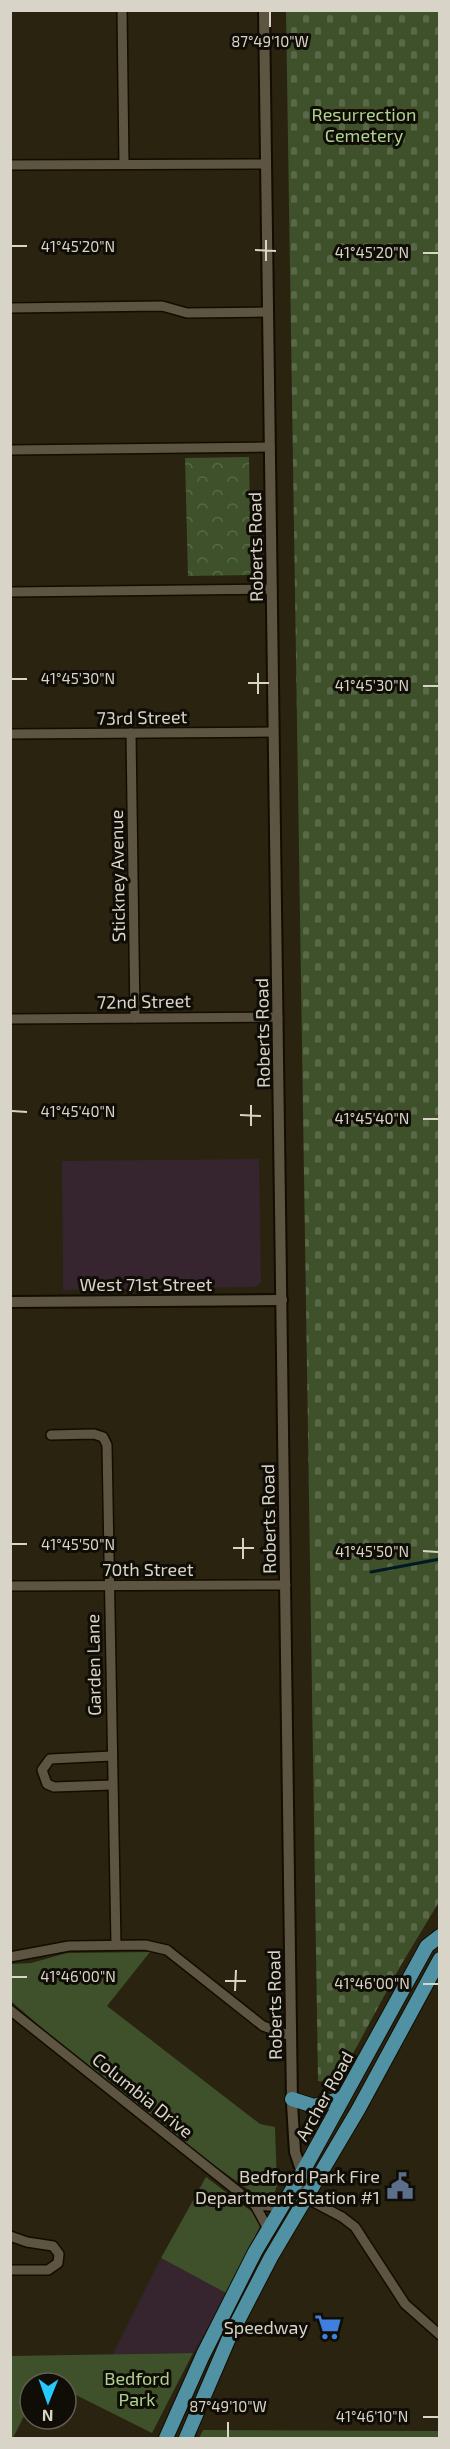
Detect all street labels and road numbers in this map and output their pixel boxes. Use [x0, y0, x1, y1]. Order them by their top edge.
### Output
street label: Roberts Road [243, 492, 267, 602]
street label: 73rd Street [97, 705, 188, 729]
street label: Stickney Avenue [105, 810, 129, 942]
street label: Roberts Road [250, 978, 274, 1088]
street label: 72nd Street [97, 989, 191, 1013]
street label: West 71st Street [80, 1273, 213, 1295]
street label: Roberts Road [256, 1464, 280, 1574]
street label: 70th Street [102, 1558, 194, 1580]
street label: Garden Lane [81, 1614, 105, 1716]
street label: Roberts Road [262, 1950, 286, 2060]
street label: Archer Road [290, 2047, 358, 2145]
street label: Columbia Drive [88, 2048, 198, 2142]

